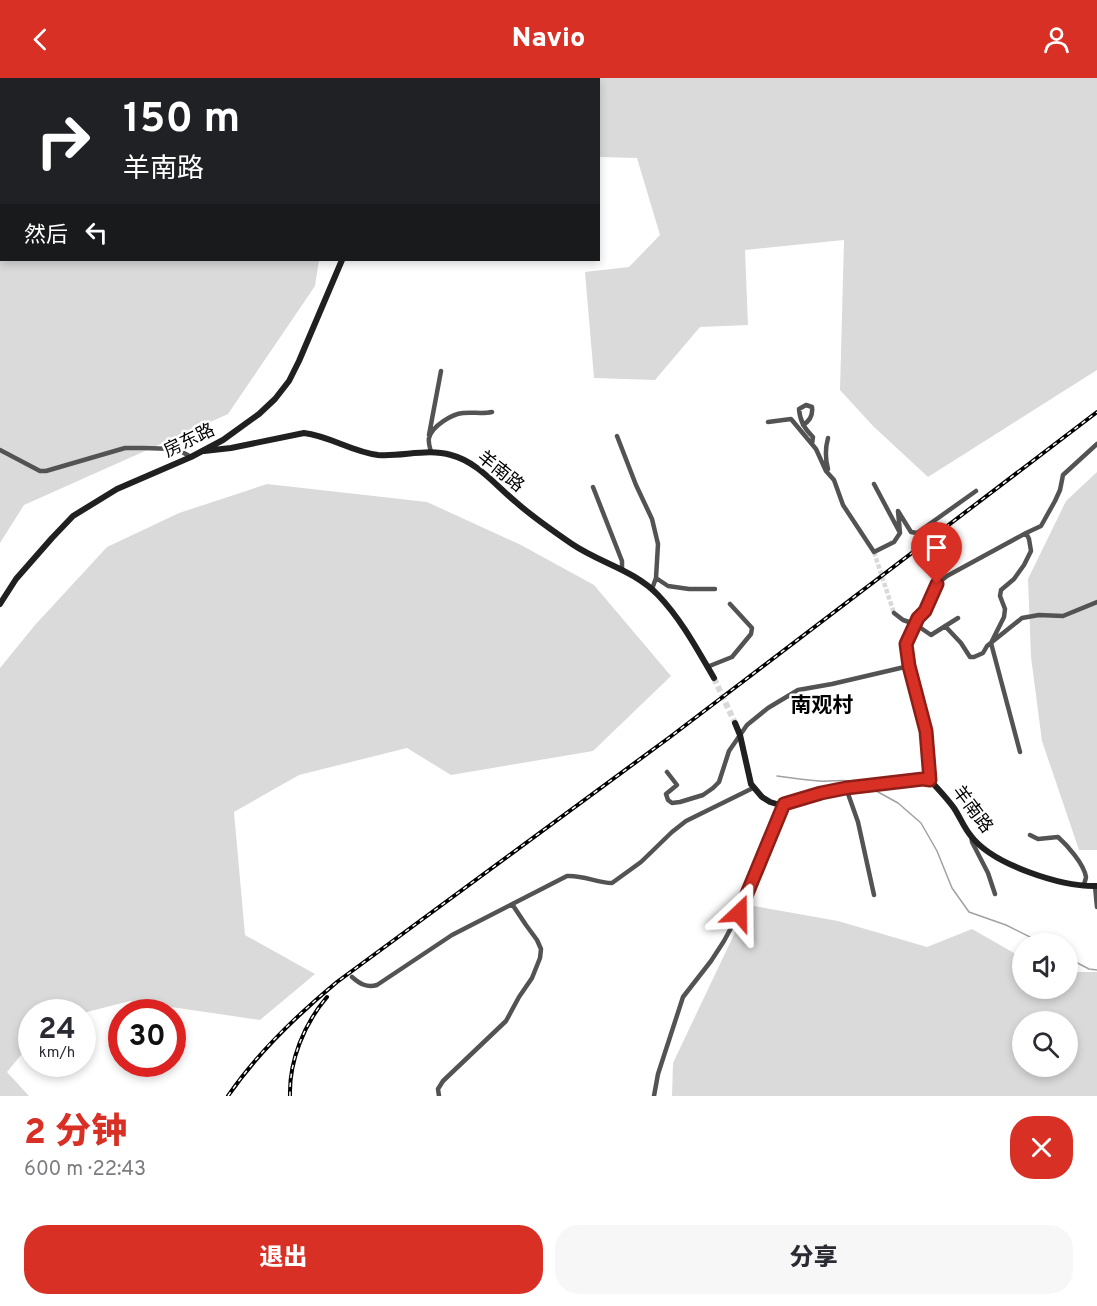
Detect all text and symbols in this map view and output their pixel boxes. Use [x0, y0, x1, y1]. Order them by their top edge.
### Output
text: Navio [512, 22, 585, 56]
icon: back [24, 23, 57, 56]
icon: person [1040, 23, 1073, 56]
text: 150 m [123, 94, 240, 147]
icon: right [24, 102, 102, 180]
text: 羊南路 [123, 153, 204, 187]
icon: left [80, 216, 113, 249]
text: 然后 [24, 223, 68, 250]
street label: 房东路 [160, 419, 219, 464]
street label: 羊南路 [472, 446, 528, 498]
pin [911, 522, 962, 584]
icon: arrive [920, 531, 953, 564]
district label: 南观村 [791, 693, 854, 720]
street label: 羊南路 [946, 781, 997, 838]
position arrow [707, 881, 771, 945]
map controls [1012, 933, 1078, 1077]
button: sound [1012, 933, 1078, 999]
speed limit sign: 30 [108, 999, 186, 1077]
button: search [1012, 1011, 1078, 1077]
text: 24 [38, 1012, 76, 1049]
text: km/h [39, 1044, 75, 1063]
text: 2 分钟 [24, 1111, 127, 1157]
button: close [1010, 1116, 1073, 1179]
text: 600 m · 22:43 [24, 1157, 146, 1183]
button: 退出 [24, 1225, 543, 1294]
button: 分享 [555, 1225, 1073, 1294]

